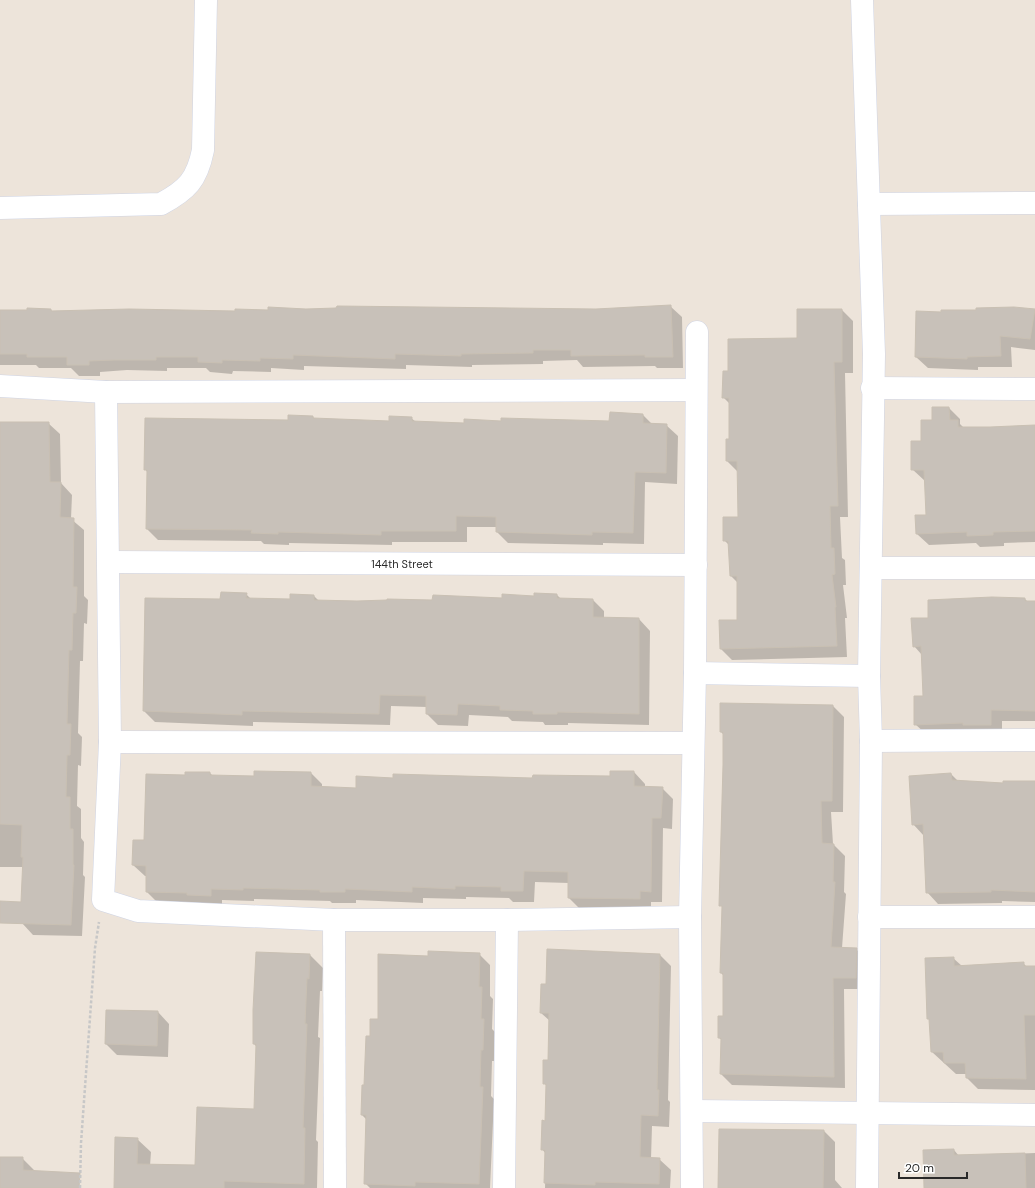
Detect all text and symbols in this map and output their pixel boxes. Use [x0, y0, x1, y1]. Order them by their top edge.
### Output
street label: 144th Street [371, 557, 433, 571]
scale bar [899, 1154, 967, 1180]
text: 20 m [905, 1160, 934, 1176]

